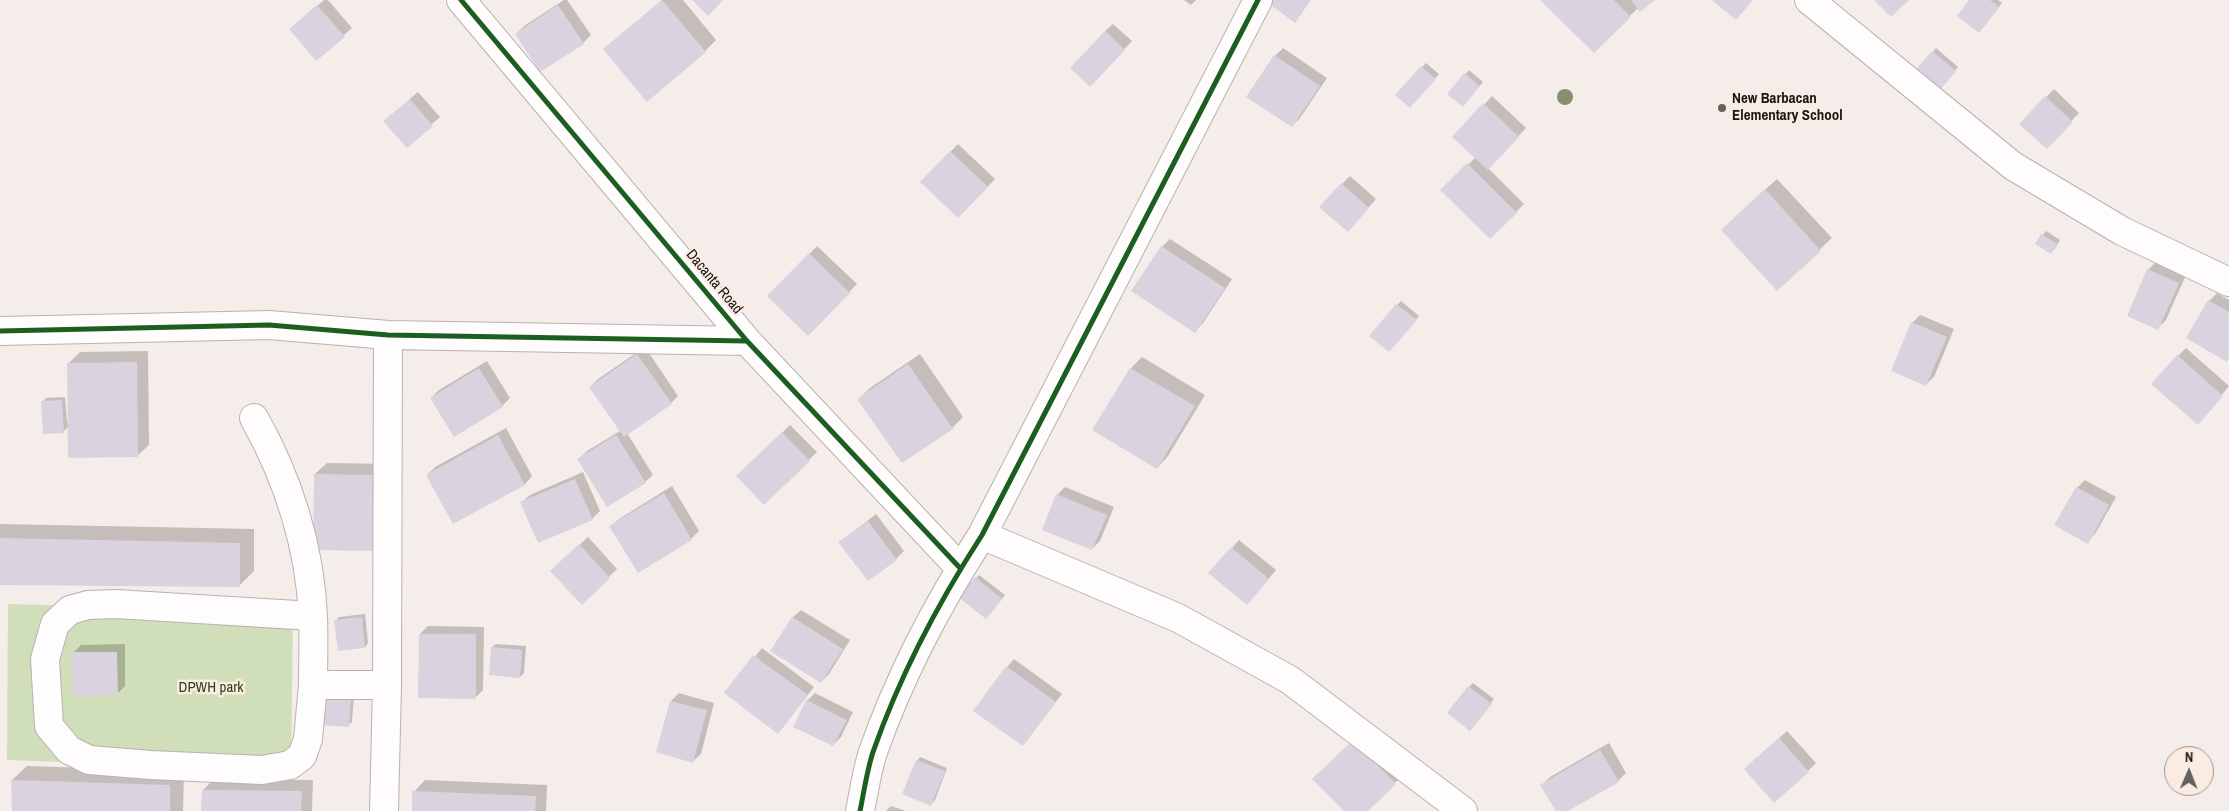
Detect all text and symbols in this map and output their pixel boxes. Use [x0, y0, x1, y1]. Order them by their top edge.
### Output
place label: New Barbacan Elementary School [1732, 90, 1843, 125]
marker: New Barbacan Elementary School [1716, 102, 1728, 114]
street label: Dacanta Road [682, 246, 746, 318]
park label: DPWH park [179, 679, 243, 697]
north arrow [2164, 746, 2214, 796]
text: N [2185, 748, 2194, 766]

